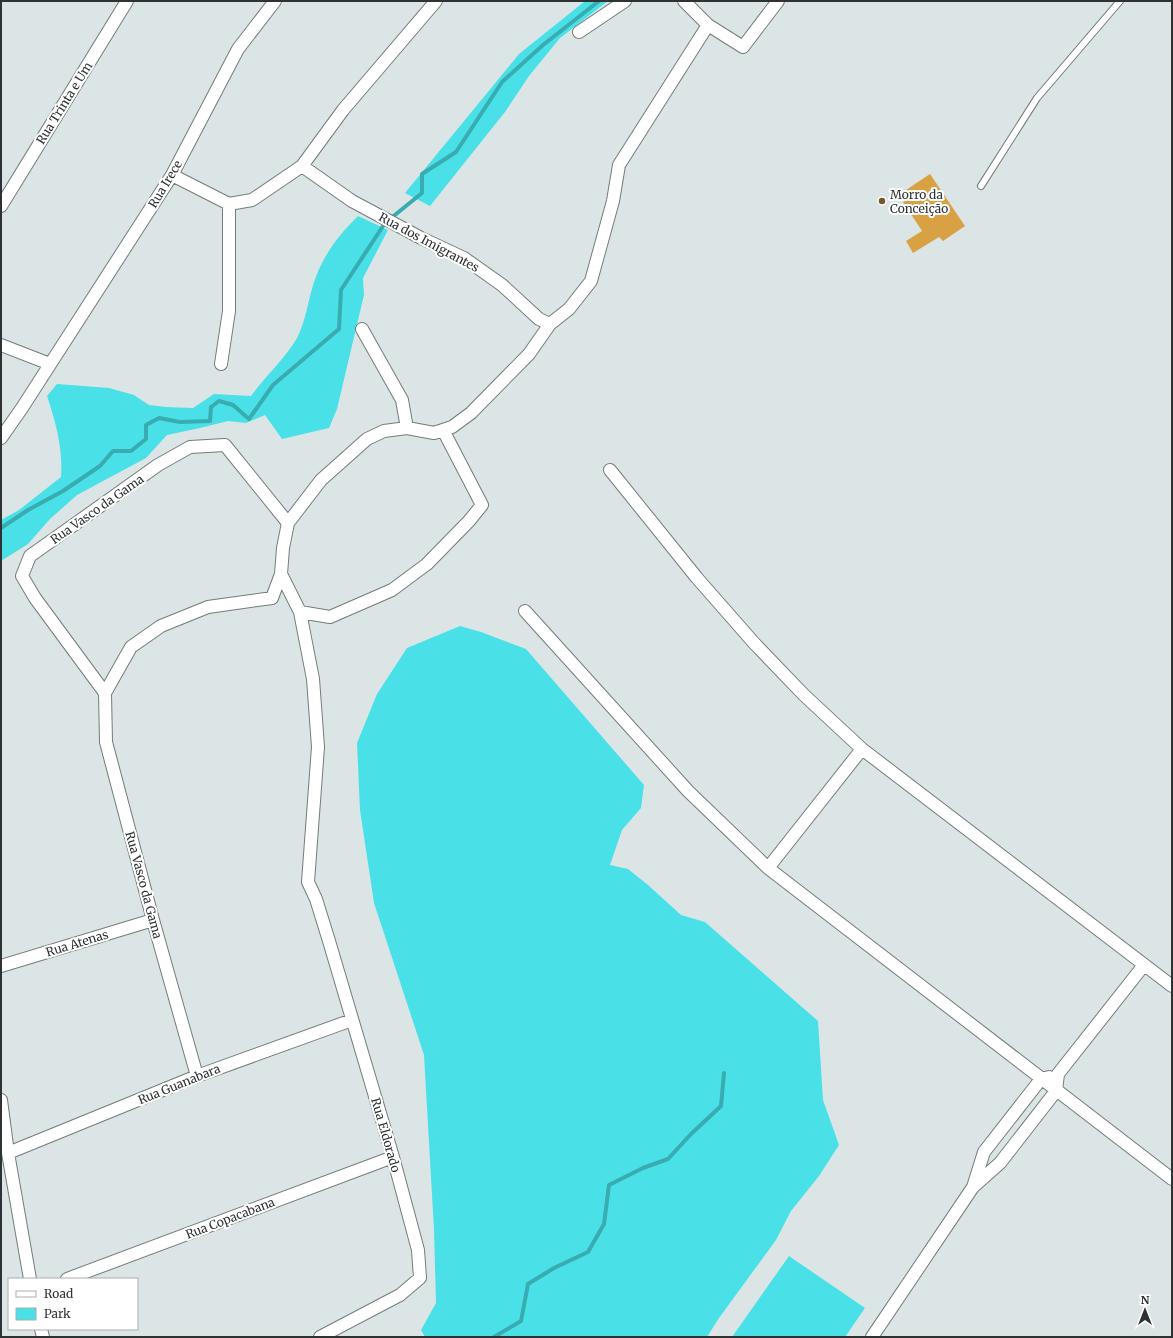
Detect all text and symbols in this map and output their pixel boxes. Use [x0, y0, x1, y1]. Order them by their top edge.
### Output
street label: Rua Trinta e Um [33, 59, 95, 147]
street label: Rua Irece [145, 157, 185, 211]
place label: Morro da Conceição [890, 187, 948, 216]
marker: Morro da Conceição [877, 196, 887, 206]
street label: Rua dos Imigrantes [376, 209, 482, 275]
street label: Rua Vasco da Gama [47, 471, 147, 547]
street label: Rua Vasco da Gama [122, 830, 166, 941]
street label: Rua Atenas [44, 926, 110, 960]
street label: Rua Guanabara [136, 1060, 223, 1107]
street label: Rua Eldorado [368, 1096, 404, 1174]
street label: Rua Copacabana [183, 1194, 277, 1242]
legend [8, 1278, 138, 1330]
text: Road [44, 1286, 73, 1301]
north arrow [1125, 1290, 1165, 1330]
text: N [1141, 1293, 1150, 1307]
text: Park [44, 1306, 71, 1321]

